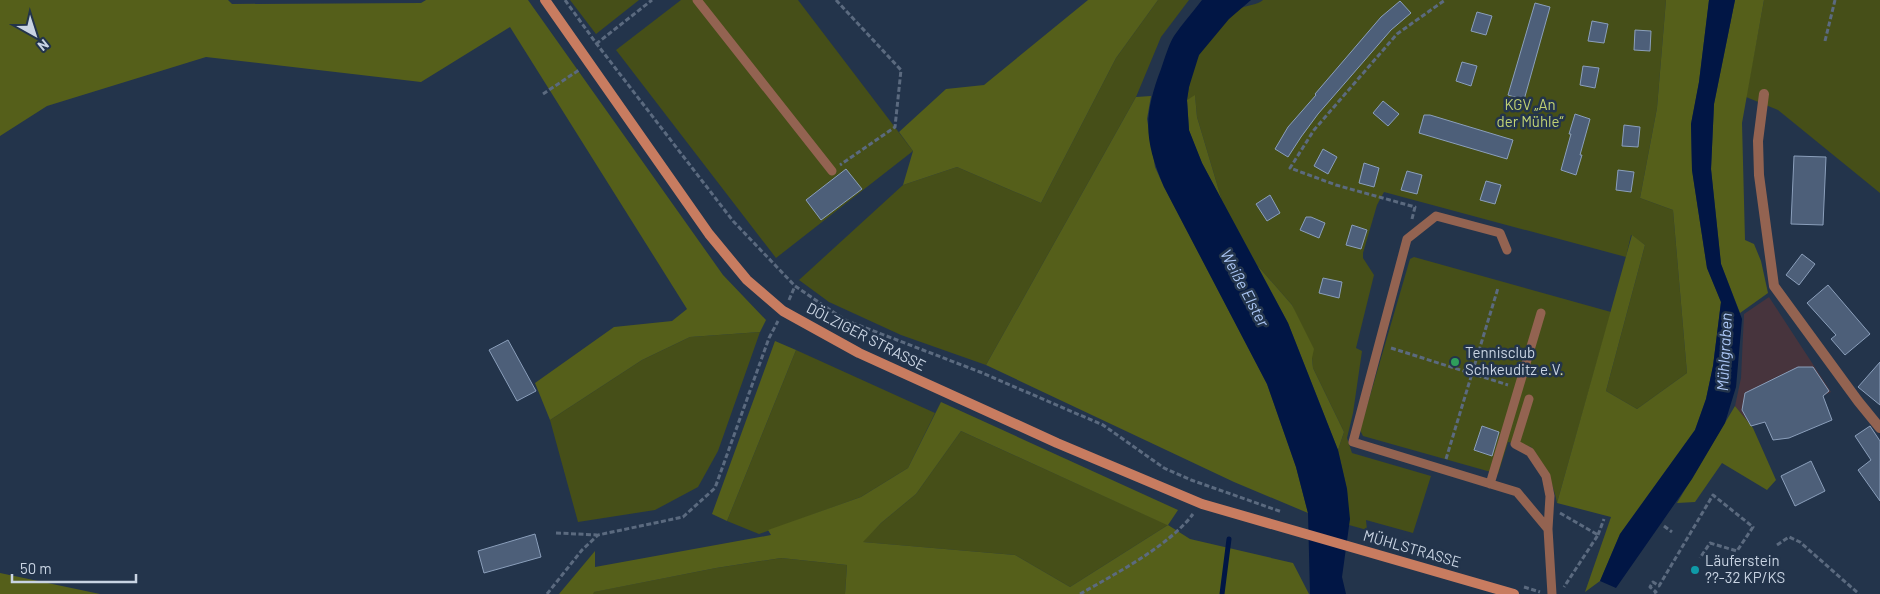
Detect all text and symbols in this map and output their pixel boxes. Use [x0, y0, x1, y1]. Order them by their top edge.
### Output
north arrow [10, 10, 60, 60]
text: N [35, 36, 52, 55]
park label: KGV „An der Mühle“ [1497, 95, 1564, 130]
water label: Weiße Elster [1217, 246, 1274, 331]
street label: DÖLZIGER STRASSE [804, 298, 929, 374]
water label: Mühlgraben [1712, 312, 1735, 392]
place label: Tennisclub Schkeuditz e.V. [1465, 343, 1564, 378]
marker: Tennisclub Schkeuditz e.V. [1449, 356, 1461, 368]
street label: MÜHLSTRASSE [1361, 526, 1463, 571]
place label: Läuferstein ??-32 KP/KS [1705, 551, 1785, 586]
scale bar [12, 552, 136, 584]
text: 50 m [20, 559, 52, 577]
marker: Läuferstein ??-32 KP/KS [1689, 564, 1701, 576]

